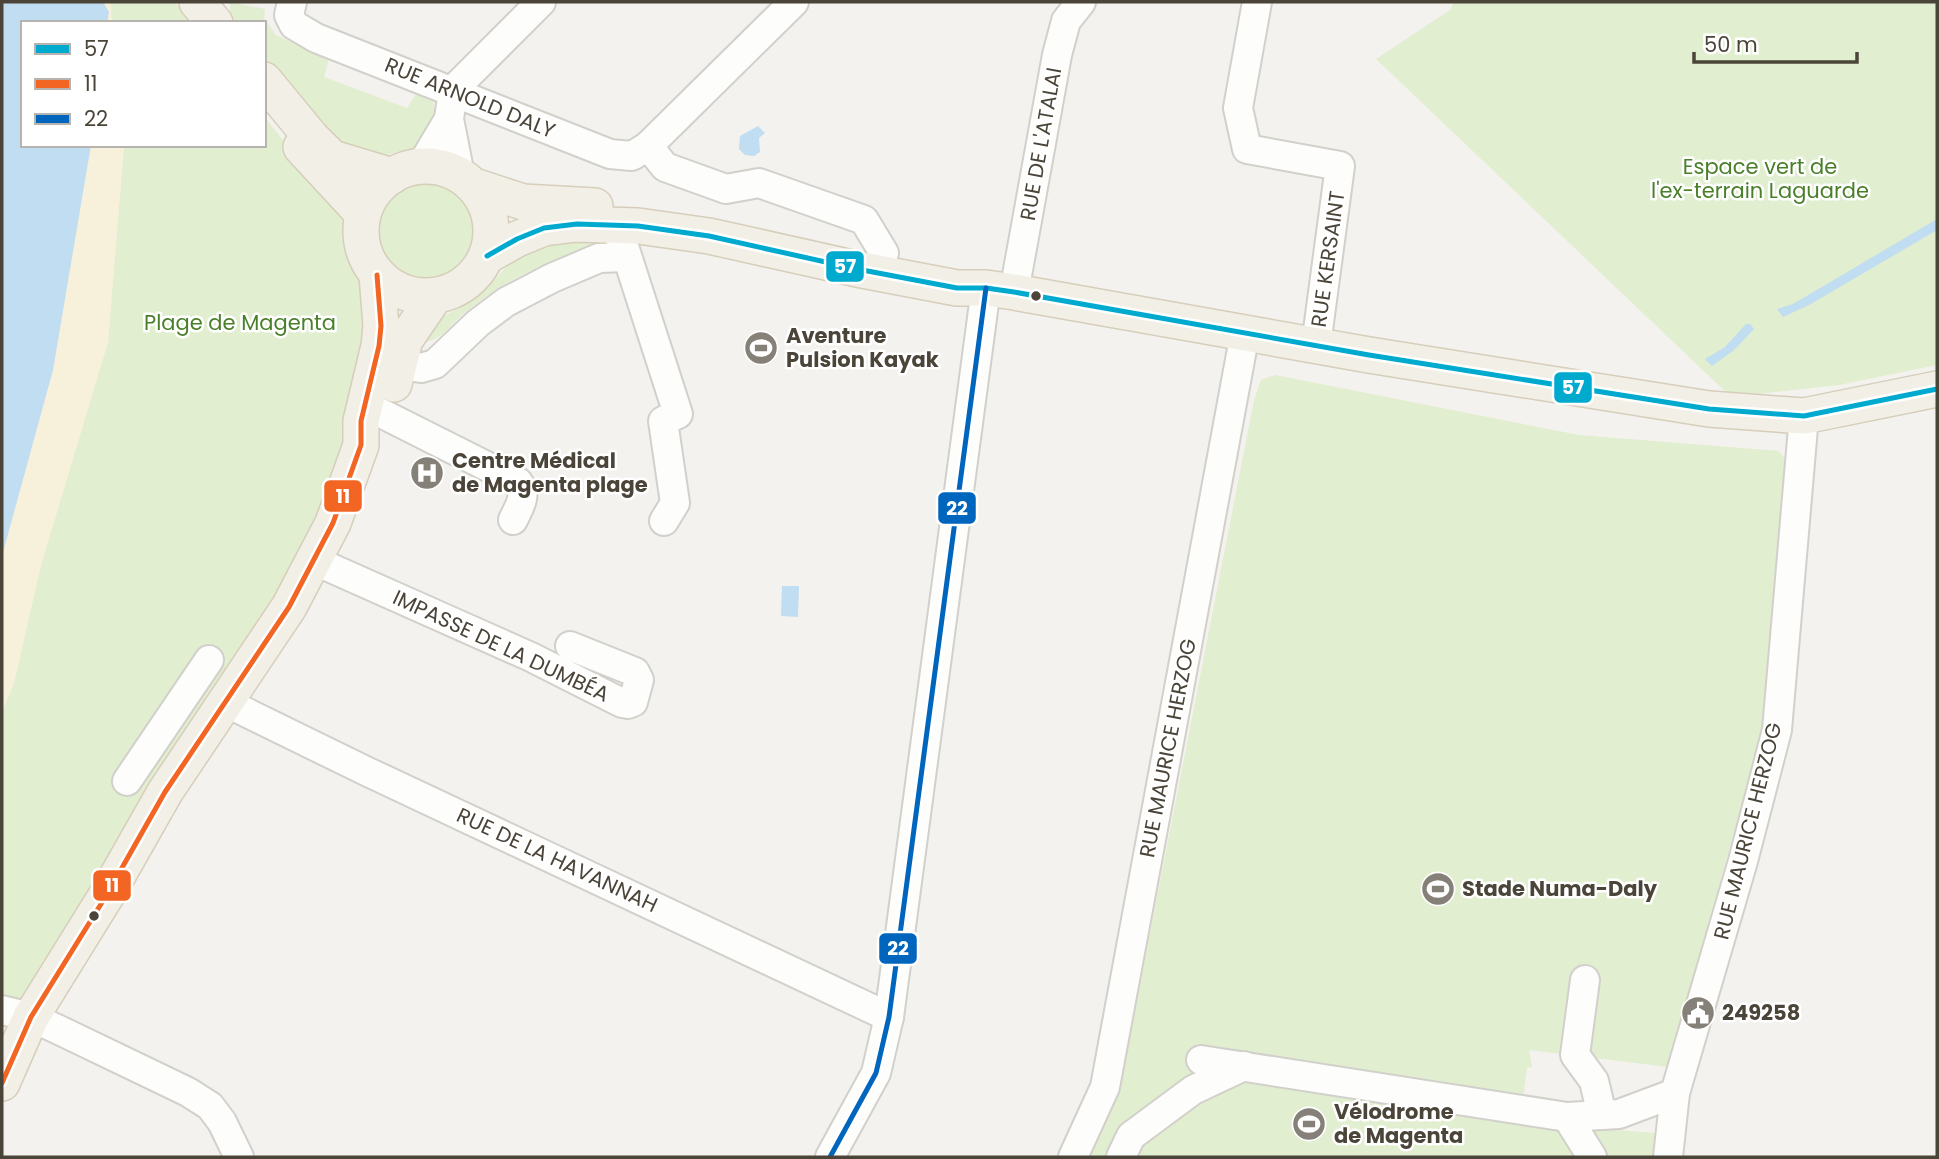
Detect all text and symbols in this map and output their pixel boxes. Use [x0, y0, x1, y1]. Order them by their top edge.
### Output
legend [21, 21, 266, 147]
scale bar [1694, 21, 1857, 65]
text: 50 m [1704, 30, 1758, 59]
text: 57 [84, 34, 109, 63]
street label: RUE ARNOLD DALY [381, 50, 560, 145]
street label: RUE DE L'ATALAI [1013, 65, 1068, 223]
text: 11 [84, 69, 97, 98]
text: 22 [84, 104, 108, 133]
park label: Espace vert de l'ex-terrain Laguarde [1651, 152, 1869, 205]
street label: RUE KERSAINT [1304, 189, 1351, 329]
line badge: 57 [825, 250, 865, 283]
text: 57 [834, 253, 856, 280]
unlabelled marker [1029, 289, 1043, 303]
park label: Plage de Magenta [144, 308, 336, 337]
place label: Aventure Pulsion Kayak [786, 321, 939, 374]
sports icon: Aventure Pulsion Kayak [742, 329, 780, 367]
line badge: 57 [1553, 371, 1593, 404]
text: 57 [1562, 374, 1584, 401]
place label: Centre Médical de Magenta plage [452, 446, 648, 499]
hospital icon: Centre Médical de Magenta plage [408, 454, 446, 492]
line badge: 11 [323, 479, 363, 513]
text: 11 [336, 483, 350, 510]
line badge: 22 [937, 491, 977, 525]
text: 22 [946, 495, 968, 522]
street label: IMPASSE DE LA DUMBÉA [388, 583, 614, 708]
street label: RUE MAURICE HERZOG [1132, 636, 1203, 860]
street label: RUE MAURICE HERZOG [1707, 719, 1789, 942]
street label: RUE DE LA HAVANNAH [452, 800, 662, 919]
line badge: 11 [92, 869, 132, 902]
sports icon: Stade Numa-Daly [1419, 870, 1457, 908]
text: 11 [105, 872, 119, 899]
place label: Stade Numa-Daly [1462, 874, 1658, 903]
unlabelled marker [87, 909, 101, 923]
line badge: 22 [878, 932, 918, 965]
text: 22 [887, 935, 909, 962]
public building icon: 249258 [1679, 994, 1717, 1032]
place label: 249258 [1722, 998, 1800, 1027]
place label: Vélodrome de Magenta [1334, 1097, 1463, 1150]
sports icon: Vélodrome de Magenta [1290, 1105, 1328, 1143]

